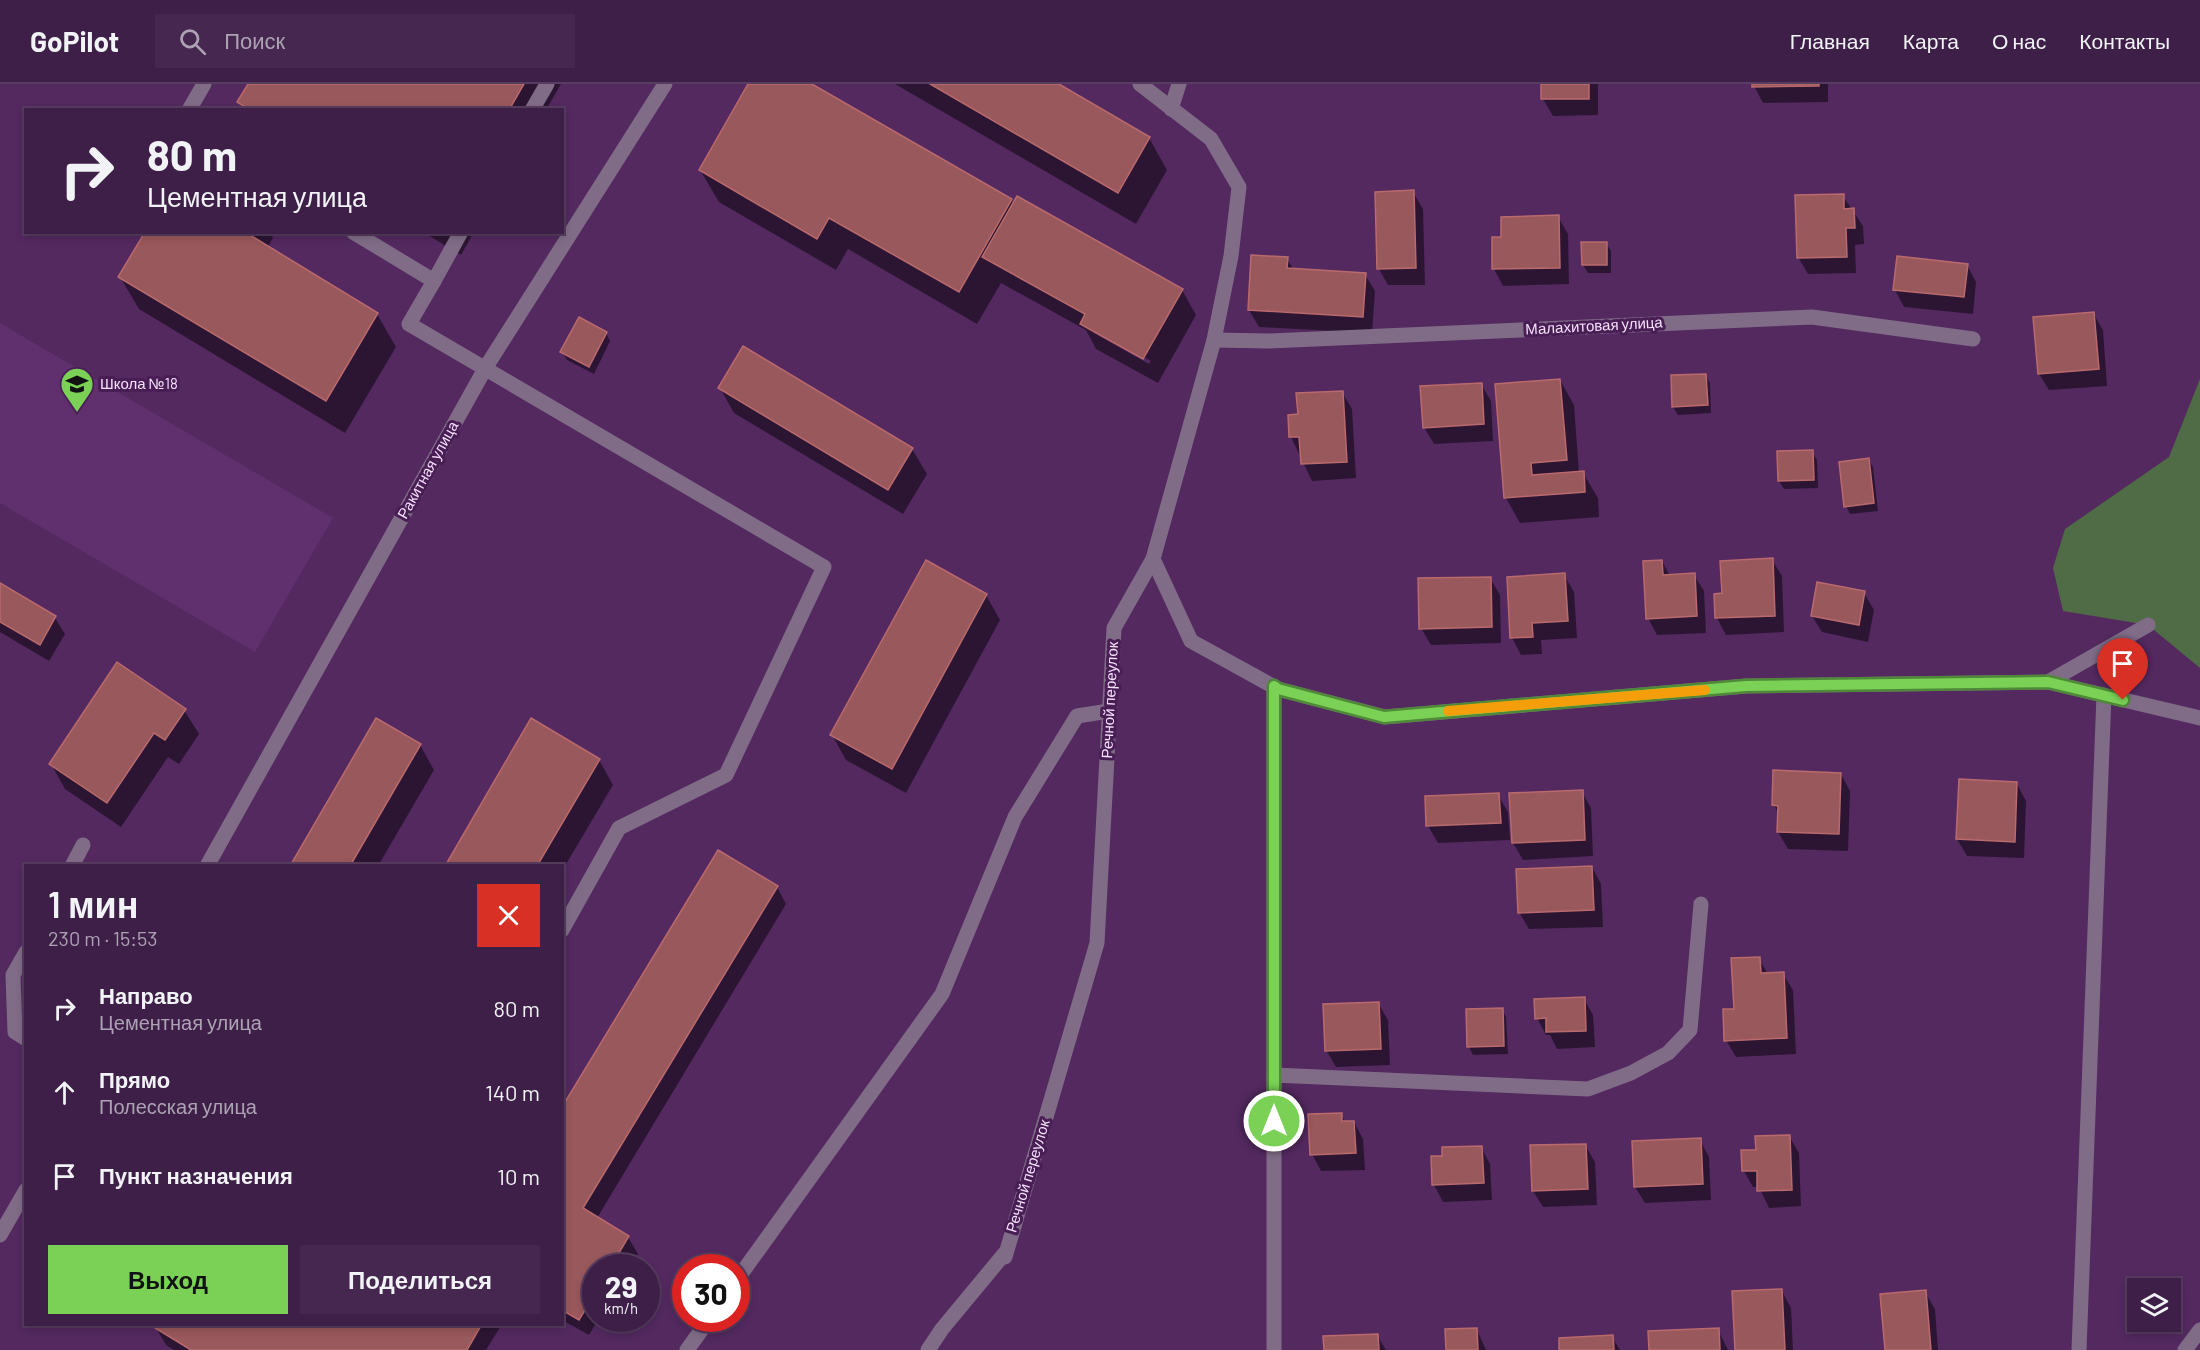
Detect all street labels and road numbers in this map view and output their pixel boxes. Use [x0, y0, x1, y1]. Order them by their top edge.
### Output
street label: Малахитовая улица [1525, 312, 1664, 338]
street label: Ракитная улица [393, 417, 462, 521]
street label: Речной переулок [1097, 641, 1121, 759]
street label: Речной переулок [1001, 1117, 1053, 1234]

